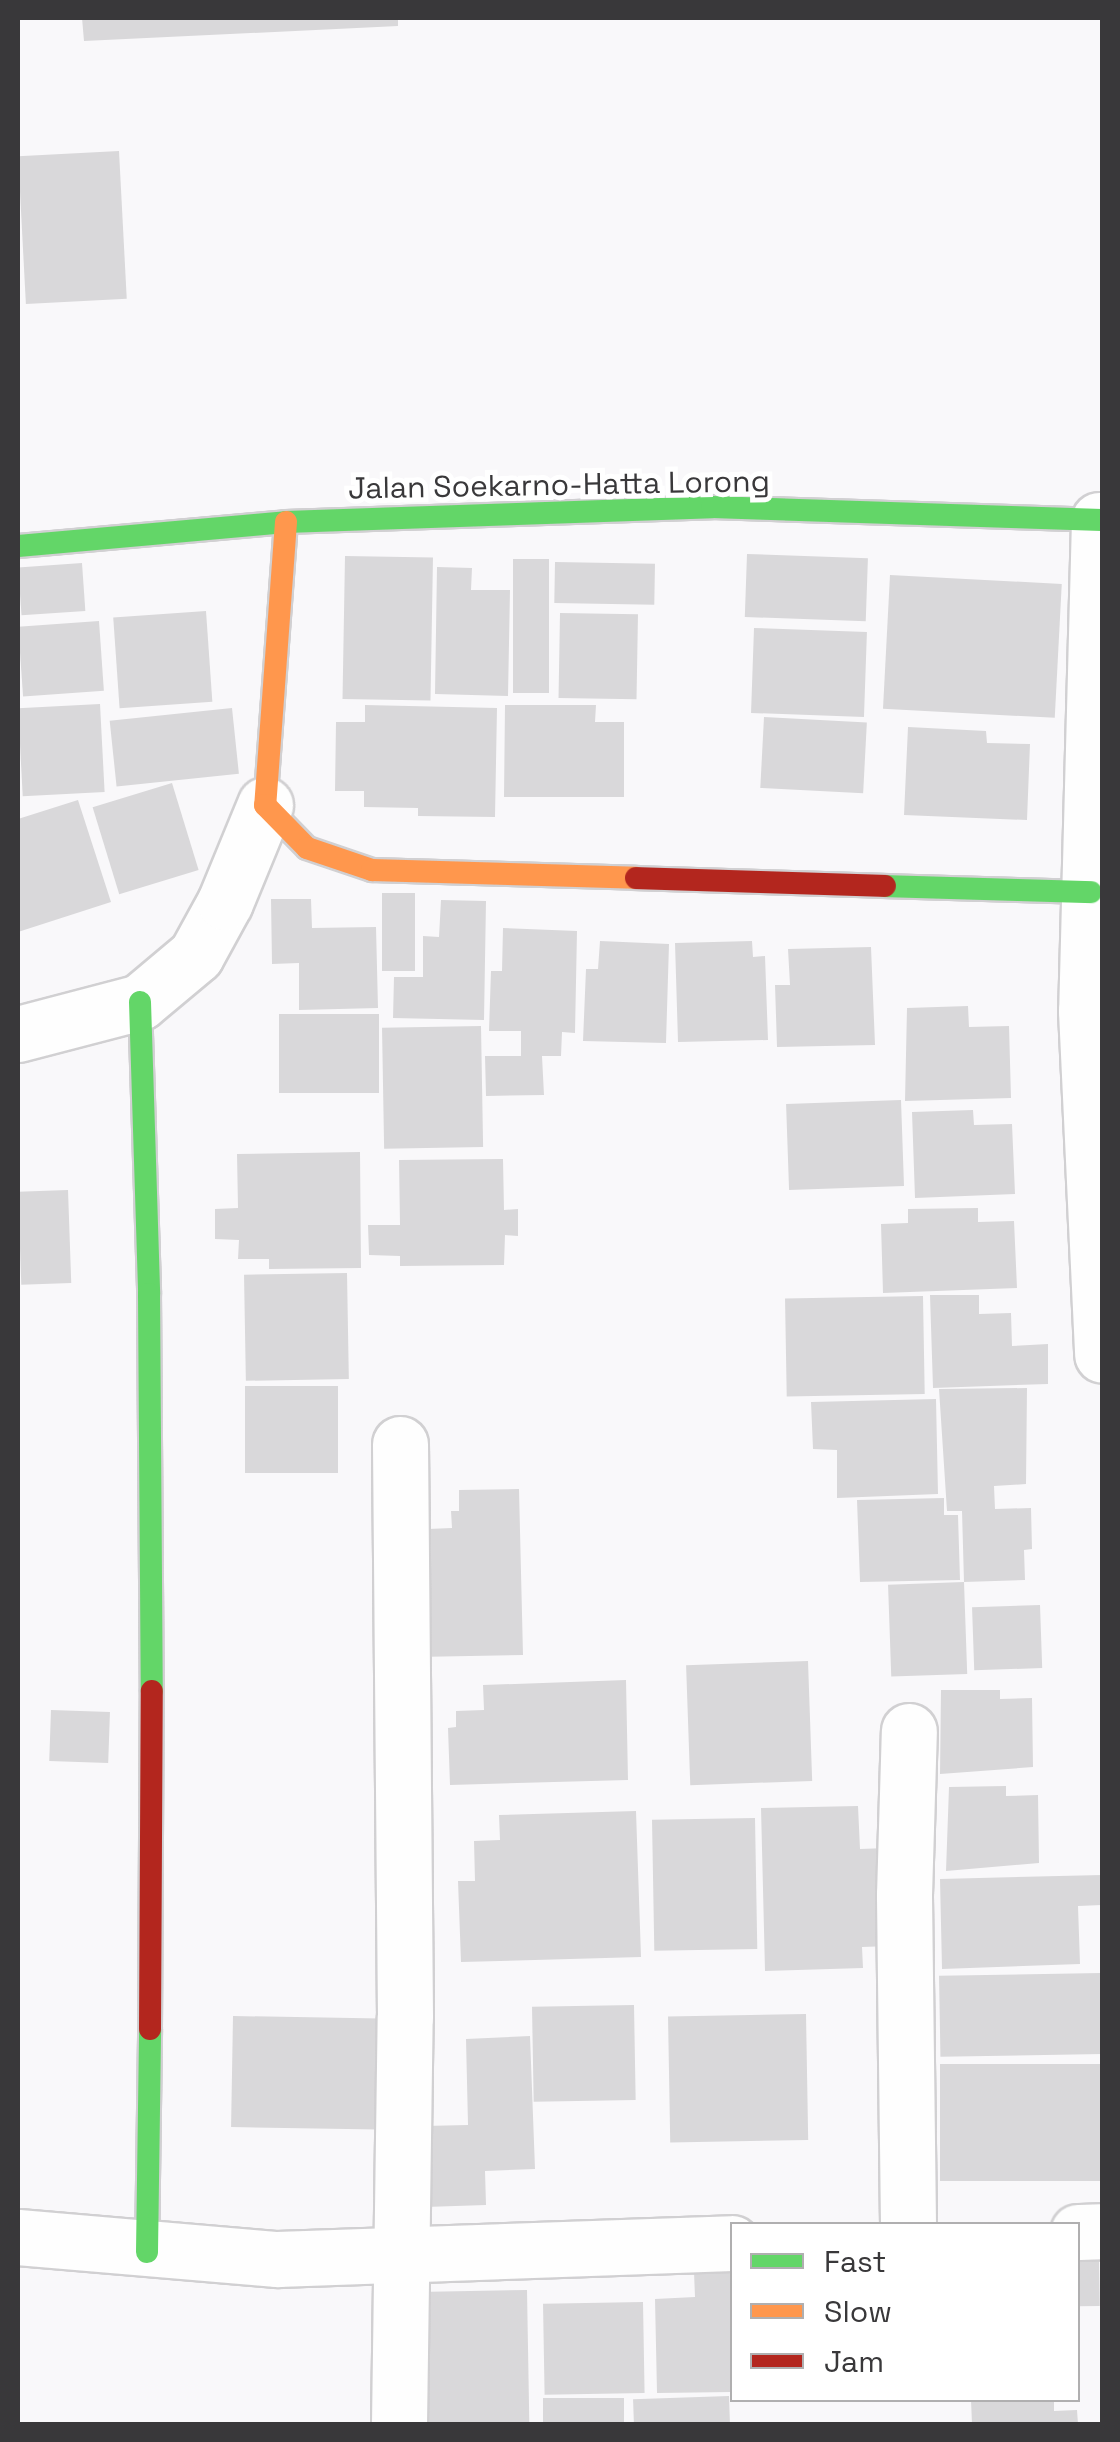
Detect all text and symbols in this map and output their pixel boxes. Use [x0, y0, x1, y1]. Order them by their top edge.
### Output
street label: Jalan Soekarno-Hatta Lorong [348, 463, 770, 507]
legend [730, 2222, 1080, 2402]
text: Fast [824, 2242, 886, 2281]
text: Slow [824, 2292, 892, 2331]
text: Jam [824, 2342, 884, 2381]

